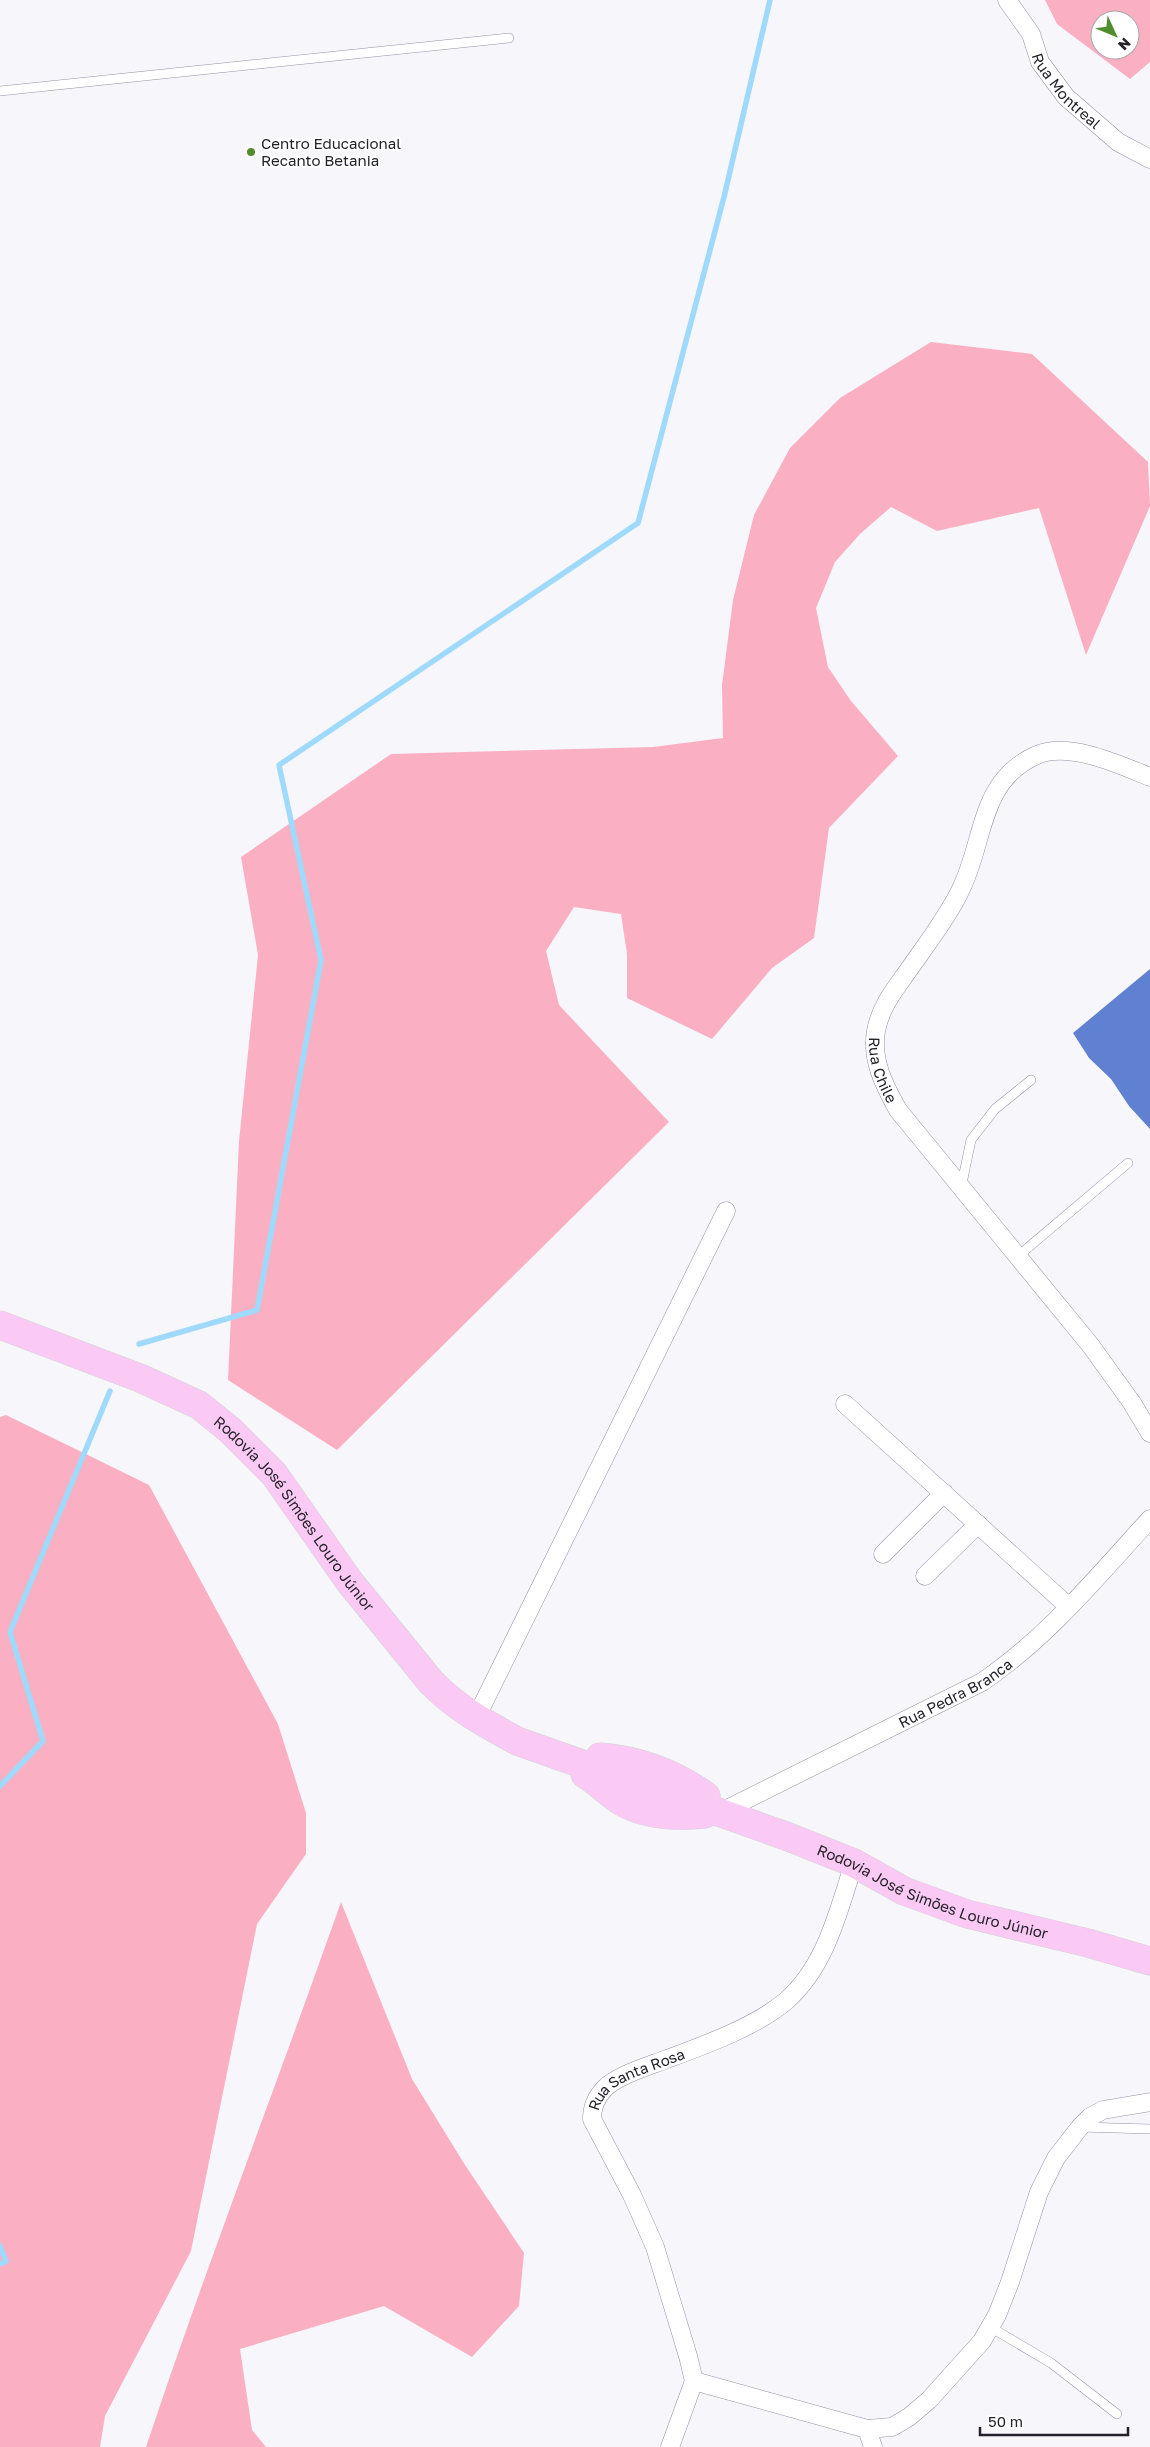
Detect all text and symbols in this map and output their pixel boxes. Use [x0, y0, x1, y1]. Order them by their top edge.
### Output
north arrow [1090, 10, 1140, 60]
text: N [1115, 35, 1135, 54]
street label: Rua Montreal [1029, 51, 1105, 132]
place label: Centro Educacional Recanto Betania [261, 134, 401, 169]
marker: Centro Educacional Recanto Betania [245, 146, 257, 158]
street label: Rua Chile [866, 1037, 901, 1106]
street label: Rodovia José Simões Louro Júnior [211, 1412, 379, 1615]
street label: Rua Pedra Branca [895, 1654, 1015, 1731]
street label: Rodovia José Simões Louro Júnior [815, 1840, 1050, 1942]
street label: Rua Santa Rosa [584, 2044, 687, 2112]
scale bar [980, 2404, 1128, 2436]
text: 50 m [988, 2412, 1023, 2430]

